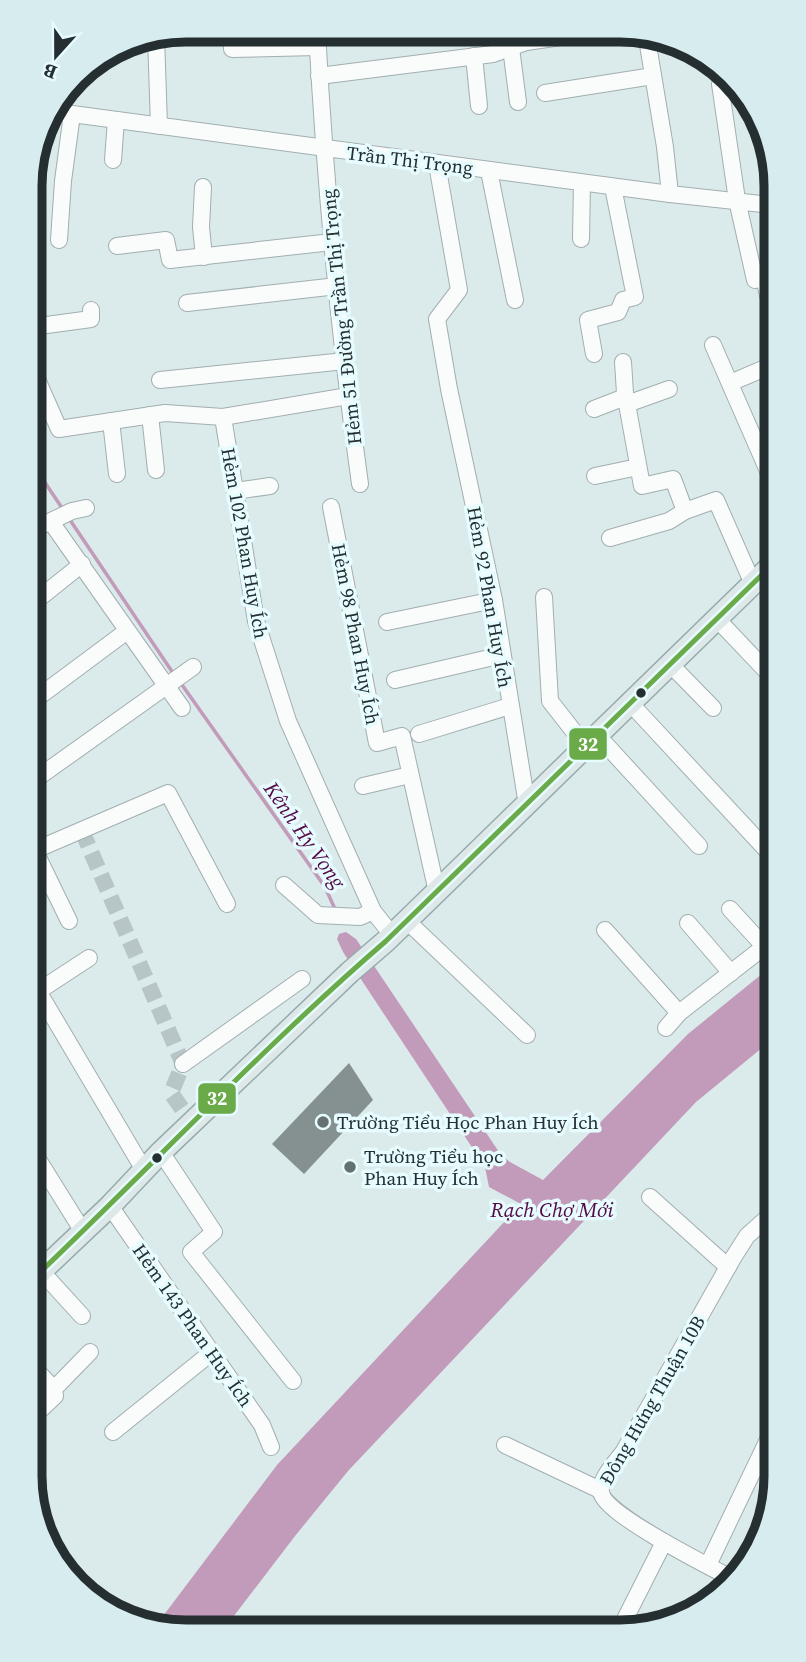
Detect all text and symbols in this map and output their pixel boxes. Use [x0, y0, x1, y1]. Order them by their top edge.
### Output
north arrow [21, 21, 91, 91]
text: B [39, 58, 60, 86]
street label: Trần Thị Trọng [345, 139, 475, 181]
street label: Hẻm 51 Đường Trần Thị Trọng [315, 188, 367, 446]
street label: Hẻm 102 Phan Huy Ích [215, 445, 275, 641]
street label: Hẻm 92 Phan Huy Ích [461, 504, 519, 690]
street label: Hẻm 98 Phan Huy Ích [326, 541, 386, 727]
unlabelled marker [634, 686, 648, 700]
line badge: 32 [568, 727, 608, 761]
text: 32 [578, 731, 598, 757]
water label: Kênh Hy Vọng [257, 775, 353, 895]
line badge: 32 [197, 1082, 237, 1115]
text: 32 [207, 1085, 227, 1111]
place label: Trường Tiểu Học Phan Huy Ích [337, 1109, 599, 1135]
marker: Trường Tiểu Học Phan Huy Ích [315, 1114, 331, 1130]
place label: Trường Tiểu học Phan Huy Ích [364, 1143, 503, 1191]
unlabelled marker [150, 1151, 164, 1165]
marker: Trường Tiểu học Phan Huy Ích [342, 1159, 358, 1175]
water label: Rạch Chợ Mới [489, 1195, 614, 1224]
street label: Hẻm 143 Phan Huy Ích [127, 1238, 259, 1412]
street label: Đông Hưng Thuận 10B [593, 1311, 711, 1489]

